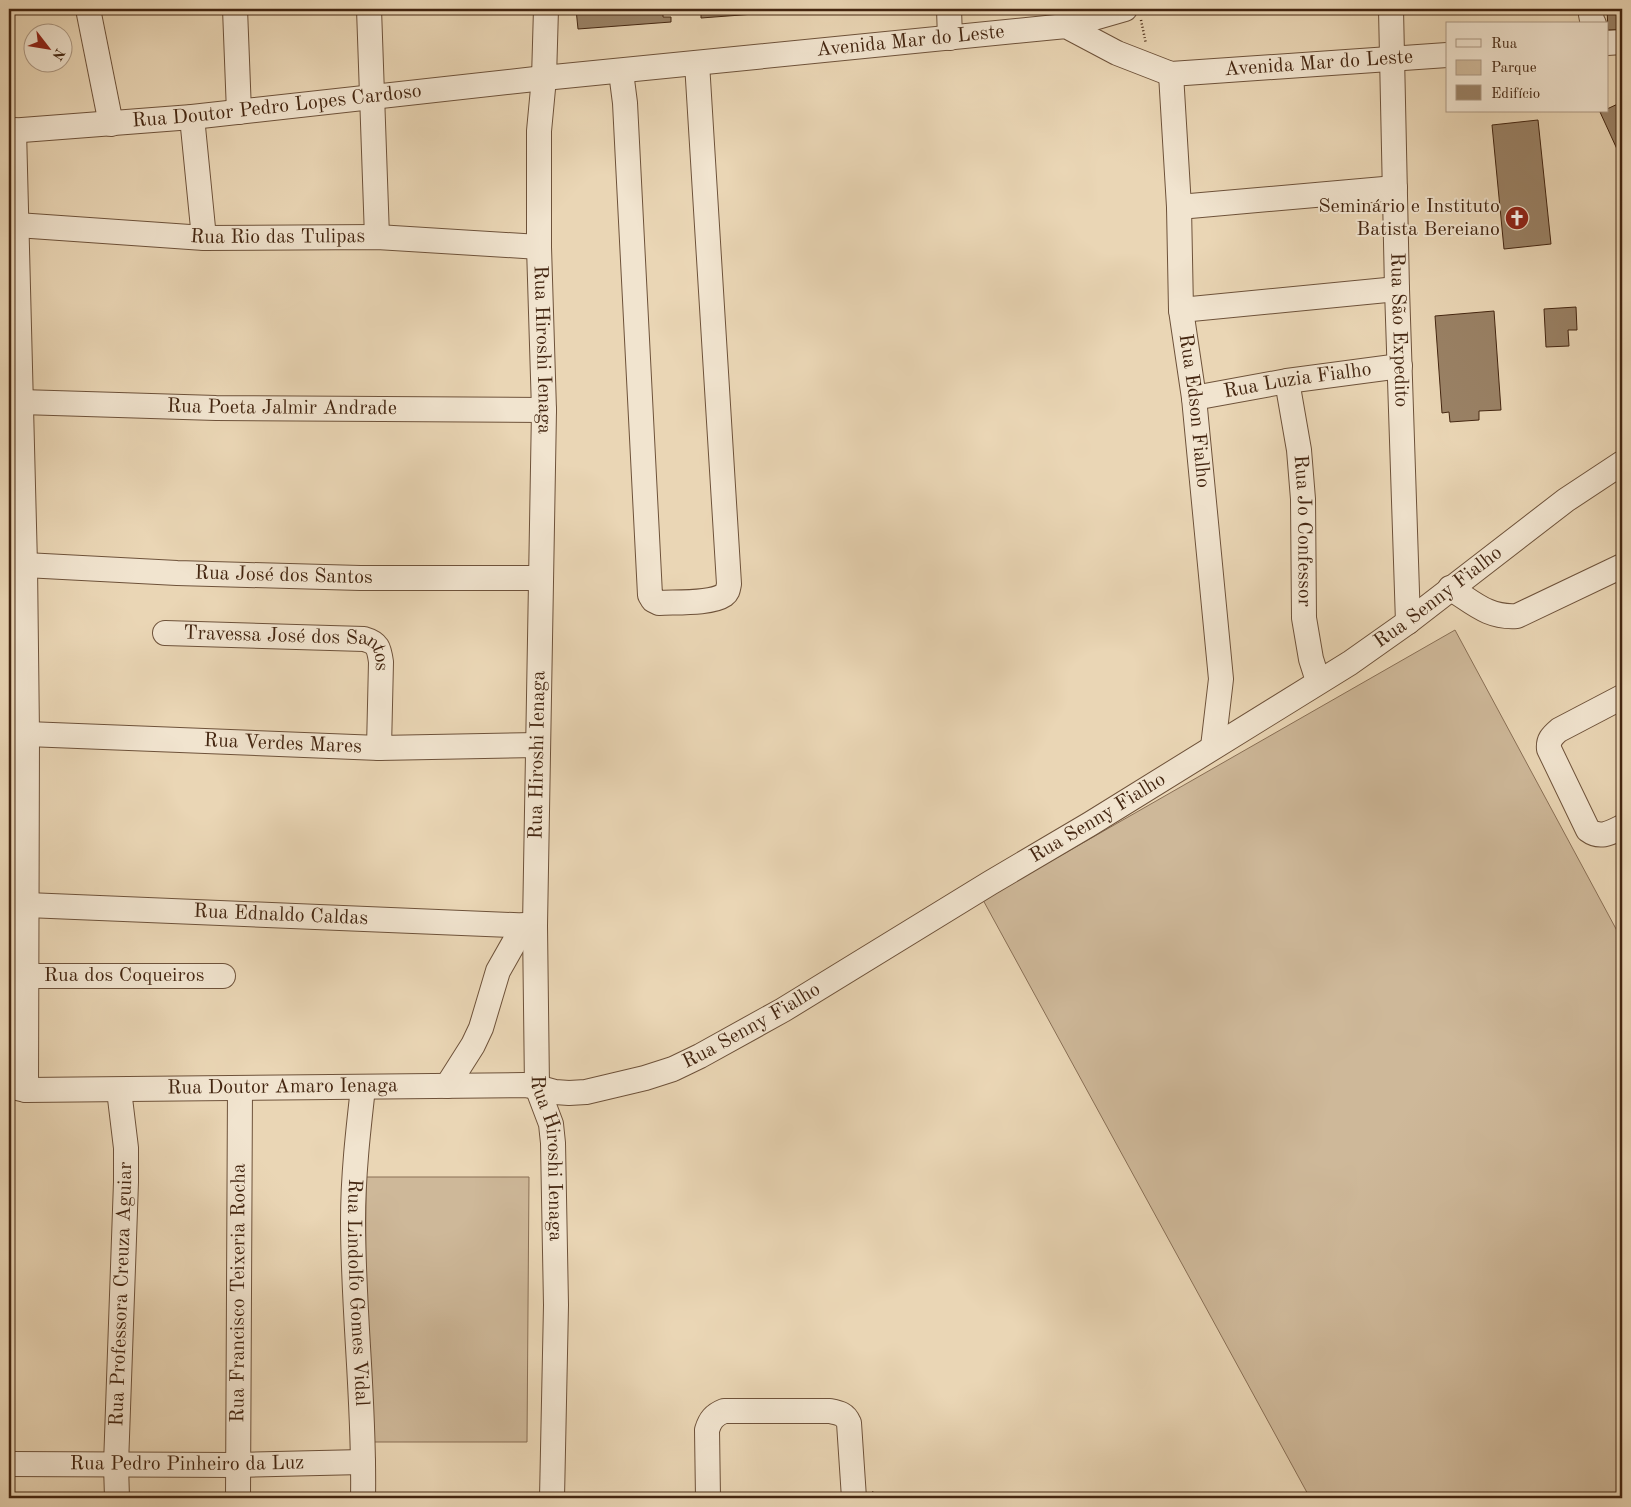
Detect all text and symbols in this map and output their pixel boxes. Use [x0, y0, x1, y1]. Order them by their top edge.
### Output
north arrow [22, 22, 72, 72]
street label: Avenida Mar do Leste [815, 22, 1006, 61]
legend [1446, 22, 1608, 112]
text: Rua [1491, 37, 1518, 52]
text: N [49, 46, 67, 63]
street label: Avenida Mar do Leste [1224, 47, 1414, 80]
text: Parque [1491, 61, 1537, 76]
street label: Rua Doutor Pedro Lopes Cardoso [131, 82, 423, 132]
text: Edifício [1491, 87, 1540, 102]
place label: Seminário e Instituto Batista Bereiano [1318, 197, 1500, 240]
church icon: Seminário e Instituto Batista Bereiano [1504, 205, 1530, 231]
street label: Rua Rio das Tulipas [189, 227, 365, 248]
street label: Rua São Expedito [1386, 252, 1411, 408]
street label: Rua Hiroshi Ienaga [530, 265, 554, 434]
street label: Rua Edson Fialho [1175, 333, 1213, 489]
street label: Rua Luzia Fialho [1222, 360, 1373, 402]
street label: Rua Poeta Jalmir Andrade [167, 396, 397, 419]
street label: Rua Jo Confessor [1289, 454, 1314, 607]
street label: Rua Senny Fialho [1371, 543, 1506, 652]
street label: Rua José dos Santos [194, 563, 373, 588]
street label: Travessa José dos Santos [183, 624, 391, 671]
street label: Rua Hiroshi Ienaga [527, 670, 549, 840]
street label: Rua Verdes Mares [203, 731, 362, 757]
street label: Rua Senny Fialho [1027, 770, 1169, 867]
street label: Rua Ednaldo Caldas [193, 902, 368, 929]
street label: Rua dos Coqueiros [44, 966, 204, 986]
street label: Rua Senny Fialho [680, 979, 824, 1073]
street label: Rua Hiroshi Ienaga [527, 1075, 565, 1242]
street label: Rua Doutor Amaro Ienaga [167, 1076, 398, 1099]
street label: Rua Professora Creuza Aguiar [107, 1162, 136, 1427]
street label: Rua Francisco Teixeria Rocha [228, 1163, 250, 1423]
street label: Rua Lindolfo Gomes Vidal [343, 1178, 371, 1407]
street label: Rua Pedro Pinheiro da Luz [70, 1453, 304, 1475]

